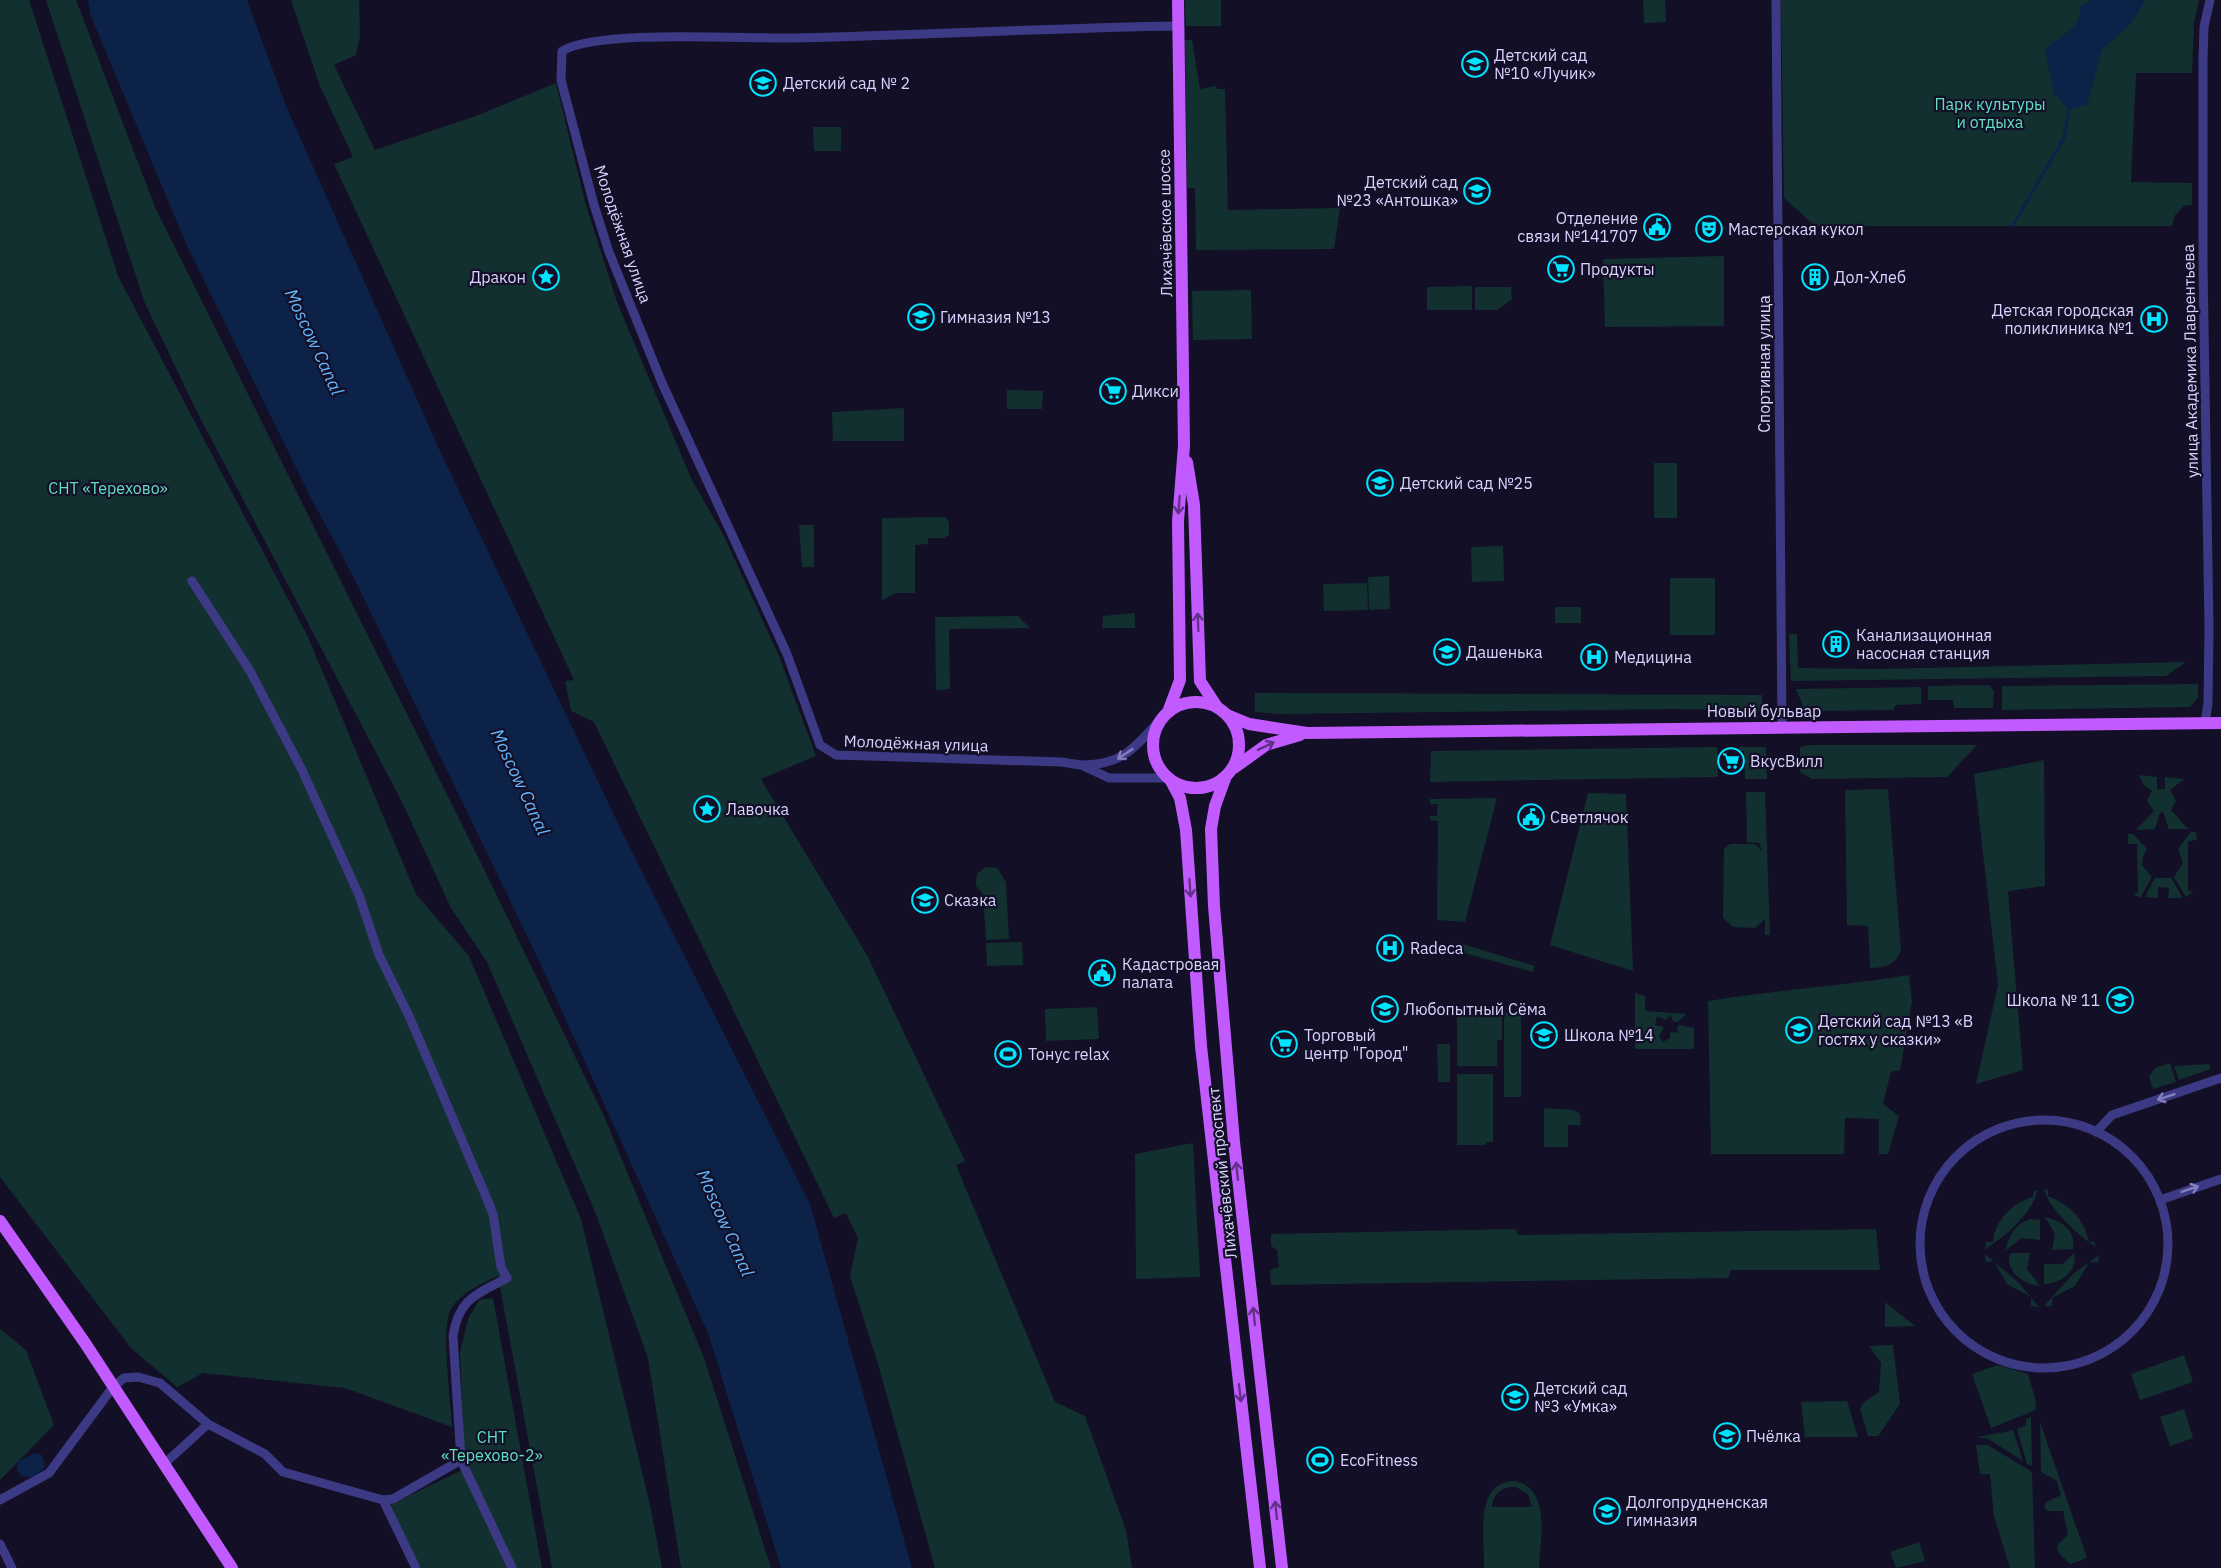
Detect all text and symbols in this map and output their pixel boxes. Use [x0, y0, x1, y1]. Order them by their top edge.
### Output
place label: Детский сад №10 «Лучик» [1494, 45, 1596, 83]
school or university icon: Детский сад №10 «Лучик» [1460, 49, 1490, 79]
school or university icon: Детский сад № 2 [748, 68, 778, 98]
place label: Детский сад № 2 [783, 73, 910, 93]
park label: Парк культуры и отдыха [1934, 94, 2046, 132]
street label: Лихачёвское шоссе [1154, 149, 1176, 297]
street label: Молодёжная улица [590, 162, 656, 306]
place label: Детский сад №23 «Антошка» [1336, 172, 1458, 210]
school or university icon: Детский сад №23 «Антошка» [1462, 176, 1492, 206]
place label: Отделение связи №141707 [1517, 208, 1638, 246]
public building icon: Отделение связи №141707 [1642, 212, 1672, 242]
theatre icon: Мастерская кукол [1694, 214, 1724, 244]
place label: Мастерская кукол [1728, 219, 1864, 239]
street label: улица Академика Лаврентьева [2178, 244, 2202, 478]
supermarket icon: Продукты [1546, 254, 1576, 284]
place label: Продукты [1580, 259, 1655, 279]
place icon: Дракон [531, 262, 561, 292]
building icon: Дол-Хлеб [1800, 262, 1830, 292]
place label: Дракон [470, 267, 526, 287]
place label: Дол-Хлеб [1834, 267, 1906, 287]
water label: Moscow Canal [280, 285, 349, 399]
street label: Спортивная улица [1754, 295, 1774, 433]
place label: Детская городская поликлиника №1 [1992, 300, 2134, 338]
school or university icon: Гимназия №13 [906, 302, 936, 332]
hospital icon: Детская городская поликлиника №1 [2139, 304, 2169, 334]
place label: Гимназия №13 [940, 307, 1051, 327]
supermarket icon: Дикси [1098, 376, 1128, 406]
place label: Дикси [1132, 381, 1179, 401]
school or university icon: Детский сад №25 [1365, 468, 1395, 498]
place label: Детский сад №25 [1400, 473, 1533, 493]
park label: СНТ «Терехово» [48, 478, 168, 498]
one-way arrow [1173, 494, 1184, 514]
one-way arrow [1192, 613, 1204, 633]
place label: Канализационная насосная станция [1856, 625, 1992, 663]
building icon: Канализационная насосная станция [1821, 629, 1851, 659]
school or university icon: Дашенька [1432, 637, 1462, 667]
place label: Дашенька [1466, 642, 1543, 662]
hospital icon: Медицина [1579, 642, 1609, 672]
place label: Медицина [1614, 647, 1692, 667]
street label: Новый бульвар [1707, 701, 1821, 721]
water label: Moscow Canal [486, 725, 555, 839]
street label: Молодёжная улица [843, 730, 989, 756]
one-way arrow [1256, 740, 1274, 752]
supermarket icon: ВкусВилл [1716, 746, 1746, 776]
one-way arrow [1117, 748, 1134, 760]
place label: ВкусВилл [1750, 751, 1823, 771]
place icon: Лавочка [692, 794, 722, 824]
place label: Лавочка [726, 799, 790, 819]
public building icon: Светлячок [1516, 802, 1546, 832]
place label: Светлячок [1550, 807, 1629, 827]
one-way arrow [1185, 878, 1196, 898]
school or university icon: Сказка [910, 885, 940, 915]
place label: Сказка [944, 890, 997, 910]
hospital icon: Radeca [1375, 933, 1405, 963]
place label: Radeca [1410, 938, 1464, 958]
place label: Кадастровая палата [1122, 954, 1219, 992]
public building icon: Кадастровая палата [1087, 958, 1117, 988]
school or university icon: Школа № 11 [2105, 985, 2135, 1015]
place label: Школа № 11 [2006, 990, 2100, 1010]
school or university icon: Любопытный Сёма [1370, 994, 1400, 1024]
place label: Любопытный Сёма [1404, 999, 1547, 1019]
place label: Детский сад №13 «В гостях у сказки» [1818, 1011, 1973, 1049]
school or university icon: Детский сад №13 «В гостях у сказки» [1784, 1015, 1814, 1045]
school or university icon: Школа №14 [1529, 1020, 1559, 1050]
place label: Торговый центр "Город" [1304, 1025, 1408, 1063]
place label: Школа №14 [1564, 1025, 1654, 1045]
supermarket icon: Торговый центр "Город" [1269, 1029, 1299, 1059]
sports icon: Тонус relax [993, 1039, 1023, 1069]
place label: Тонус relax [1028, 1044, 1110, 1064]
street label: Лихачёвский проспект [1203, 1086, 1241, 1260]
one-way arrow [2157, 1092, 2176, 1103]
one-way arrow [1232, 1162, 1243, 1182]
water label: Moscow Canal [692, 1166, 759, 1280]
one-way arrow [2181, 1183, 2199, 1194]
one-way arrow [1248, 1307, 1259, 1327]
place label: Детский сад №3 «Умка» [1534, 1378, 1628, 1416]
school or university icon: Детский сад №3 «Умка» [1500, 1382, 1530, 1412]
one-way arrow [1235, 1383, 1246, 1403]
school or university icon: Пчёлка [1712, 1421, 1742, 1451]
place label: Пчёлка [1746, 1426, 1801, 1446]
park label: СНТ «Терехово-2» [441, 1427, 543, 1465]
sports icon: EcoFitness [1305, 1445, 1335, 1475]
place label: EcoFitness [1340, 1450, 1418, 1470]
place label: Долгопрудненская гимназия [1626, 1492, 1768, 1530]
school or university icon: Долгопрудненская гимназия [1592, 1496, 1622, 1526]
one-way arrow [1270, 1500, 1281, 1520]

